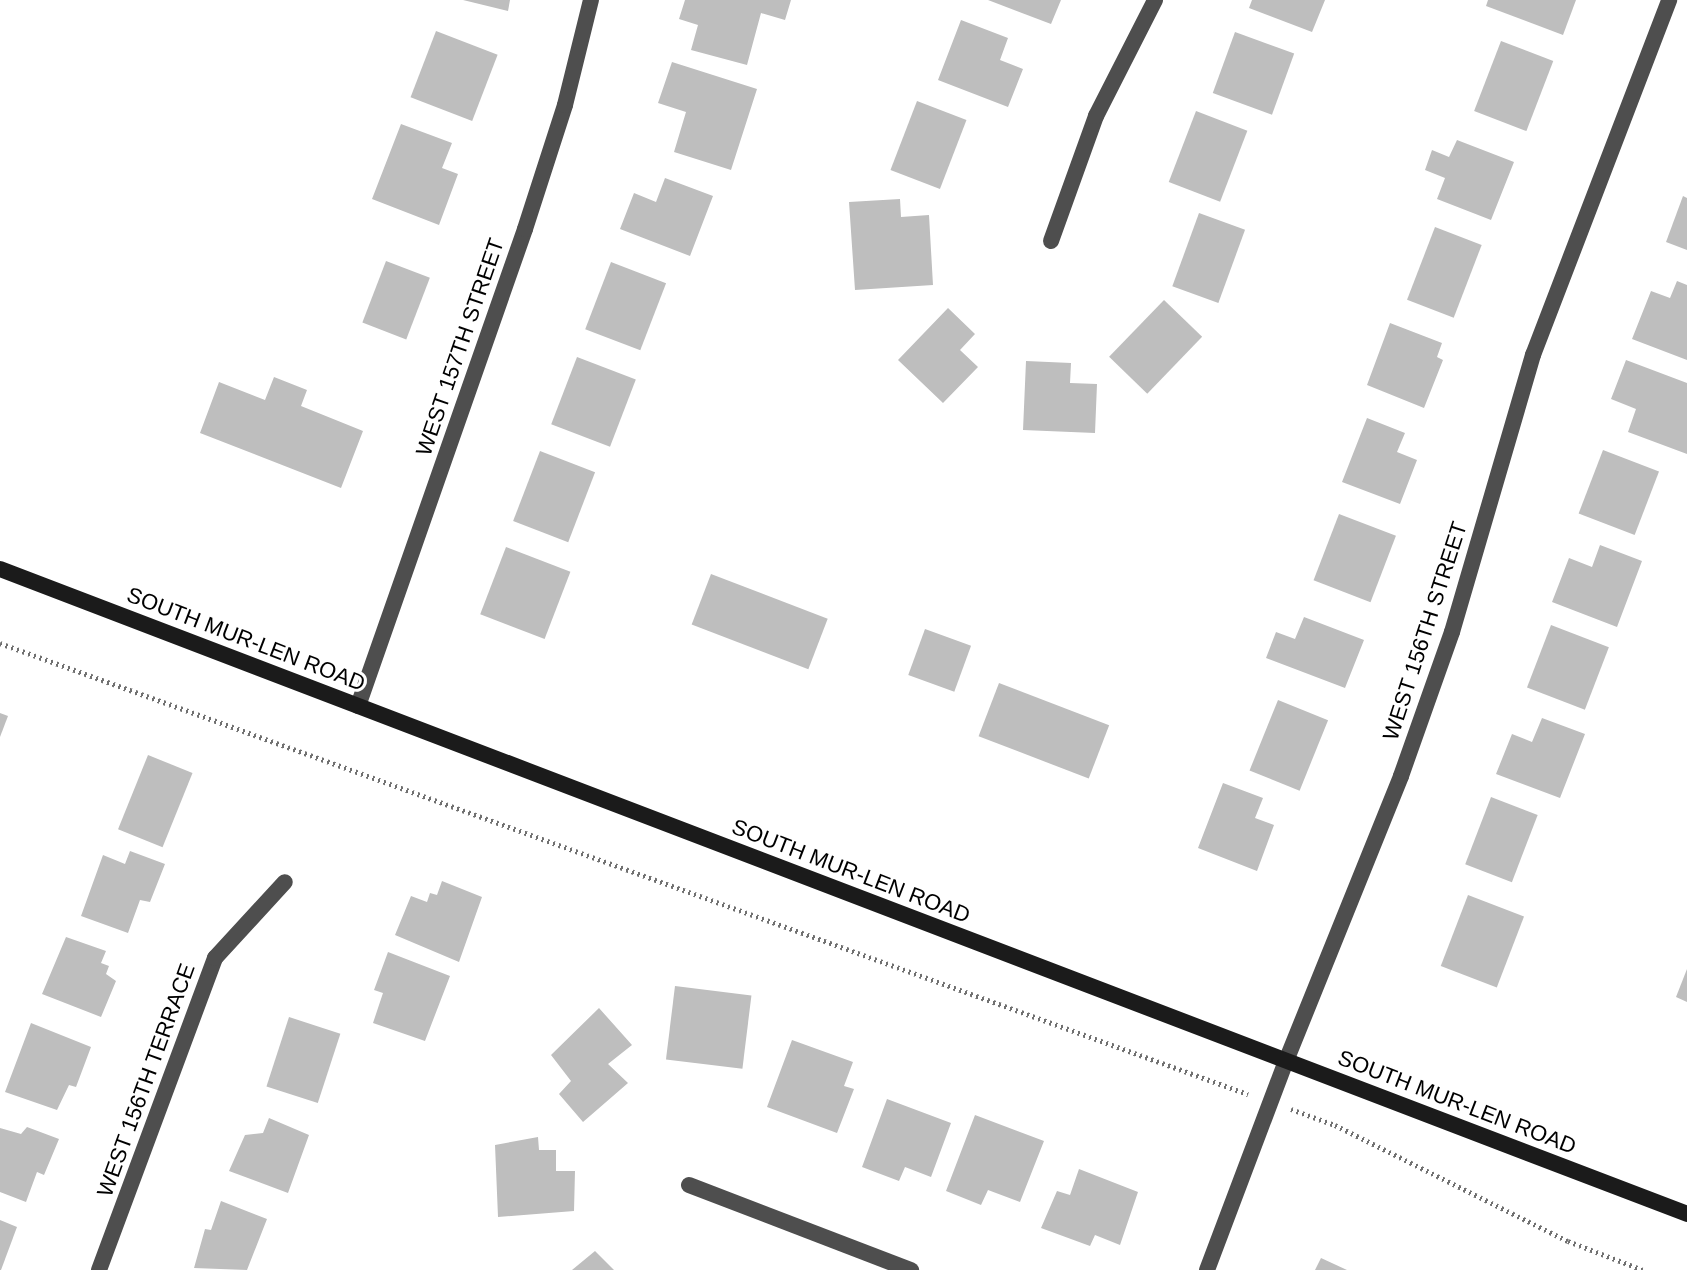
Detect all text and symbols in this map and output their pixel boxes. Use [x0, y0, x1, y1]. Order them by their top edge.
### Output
street label: WEST 157TH STREET [410, 235, 510, 459]
street label: WEST 156TH STREET [1377, 518, 1473, 744]
street label: SOUTH MUR-LEN ROAD [123, 581, 369, 697]
street label: SOUTH MUR-LEN ROAD [728, 813, 974, 929]
street label: WEST 156TH TERRACE [91, 959, 201, 1201]
street label: SOUTH MUR-LEN ROAD [1334, 1044, 1580, 1160]

